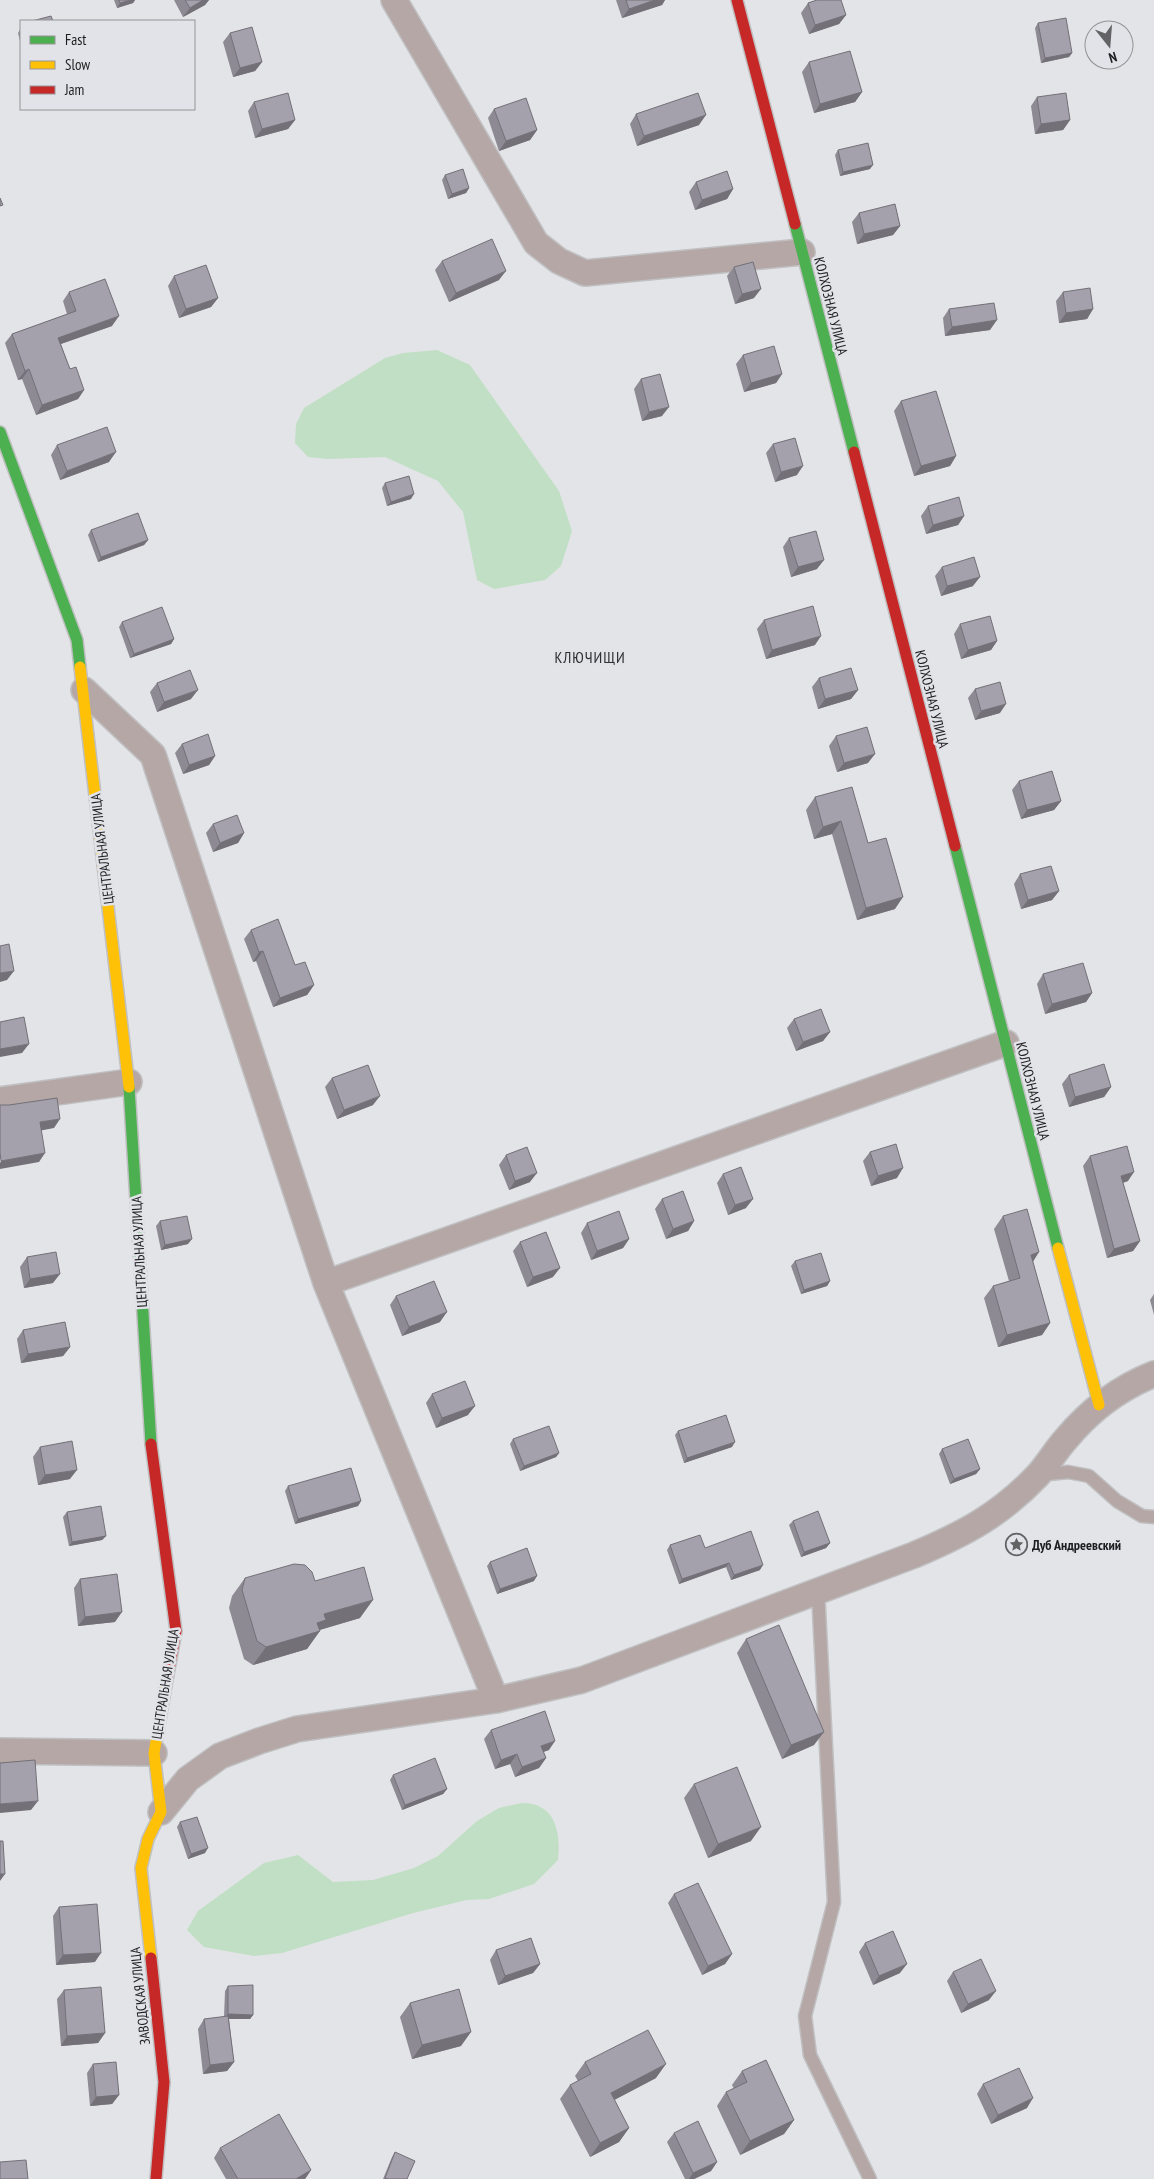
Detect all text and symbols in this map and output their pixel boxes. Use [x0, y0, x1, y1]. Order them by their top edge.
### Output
legend [20, 20, 195, 110]
north arrow [1084, 20, 1134, 70]
text: Fast [65, 30, 86, 49]
text: N [1107, 48, 1119, 67]
text: Slow [65, 55, 90, 74]
text: Jam [64, 80, 84, 99]
street label: КОЛХОЗНАЯ УЛИЦА [810, 255, 852, 357]
district label: КЛЮЧИЩИ [554, 647, 626, 667]
street label: КОЛХОЗНАЯ УЛИЦА [911, 648, 953, 750]
street label: ЦЕНТРАЛЬНАЯ УЛИЦА [86, 792, 118, 905]
street label: КОЛХОЗНАЯ УЛИЦА [1012, 1040, 1054, 1142]
street label: ЦЕНТРАЛЬНАЯ УЛИЦА [127, 1196, 151, 1308]
place icon: Дуб Андреевский [1004, 1533, 1028, 1557]
place label: Дуб Андреевский [1032, 1536, 1121, 1554]
street label: ЦЕНТРАЛЬНАЯ УЛИЦА [147, 1627, 183, 1740]
street label: ЗАВОДСКАЯ УЛИЦА [126, 1946, 154, 2046]

